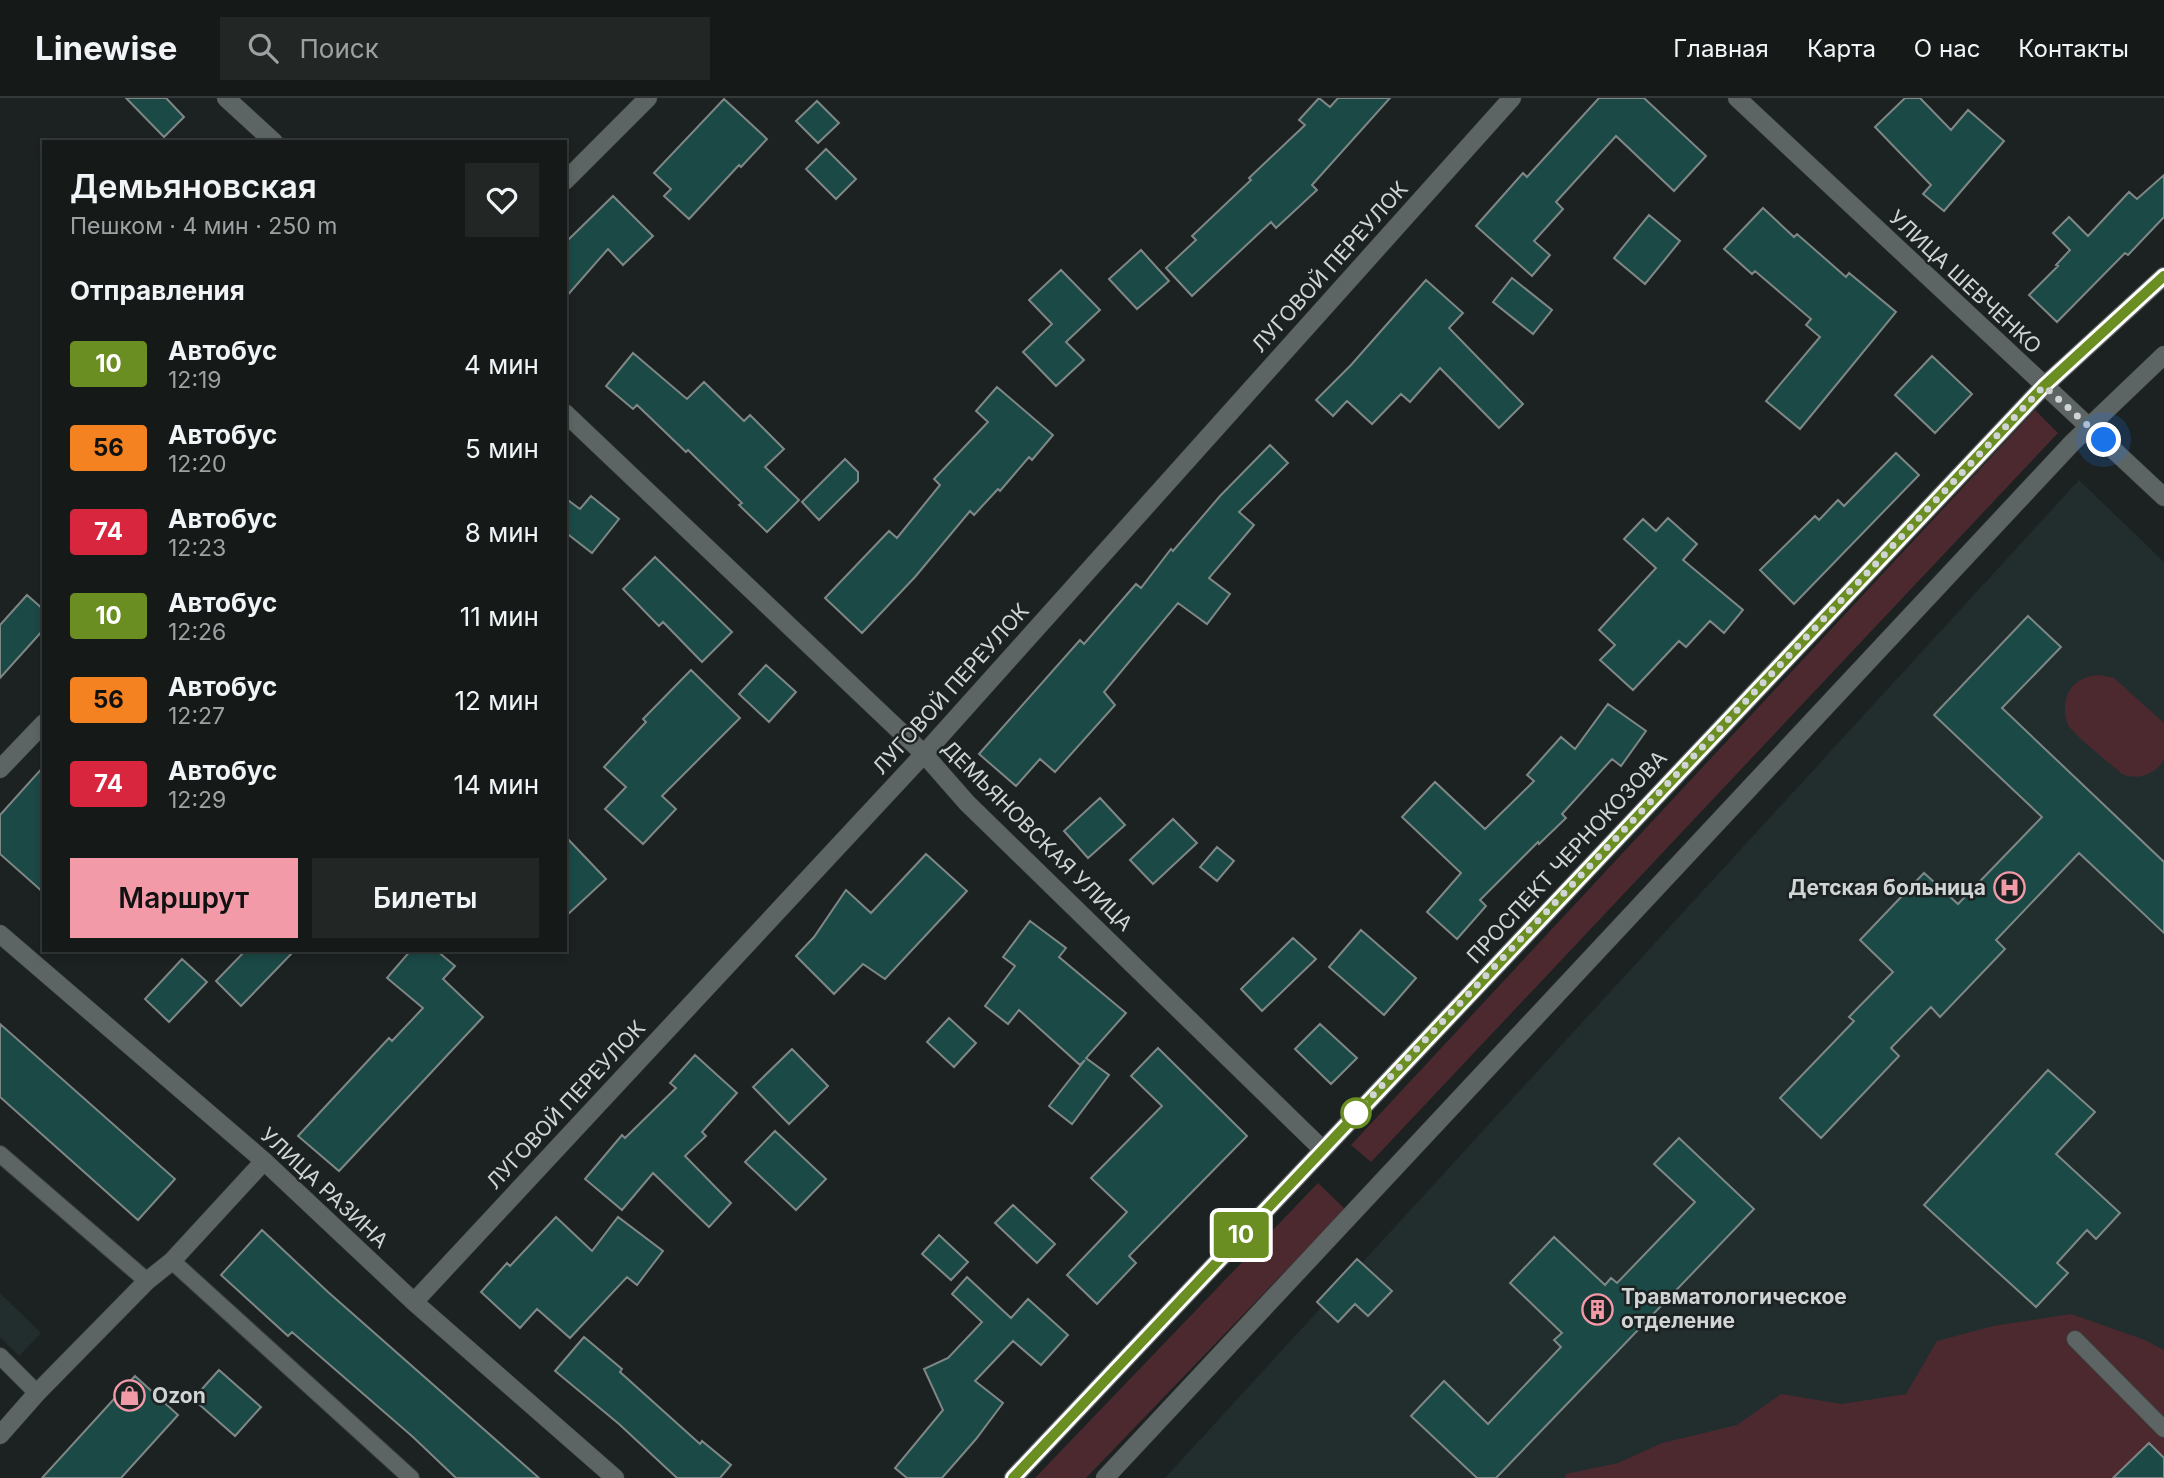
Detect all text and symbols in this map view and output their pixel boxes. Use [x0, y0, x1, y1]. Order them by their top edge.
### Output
search box [220, 17, 710, 80]
text: Linewise [35, 28, 178, 68]
icon: search [244, 29, 282, 67]
text: Поиск [300, 33, 379, 64]
text: Главная [1673, 34, 1769, 63]
text: Карта [1807, 34, 1876, 63]
text: О нас [1914, 34, 1980, 63]
text: Контакты [2018, 34, 2129, 63]
button: heart [465, 163, 539, 237]
text: Демьяновская [70, 166, 317, 206]
street label: ЛУГОВОЙ ПЕРЕУЛОК [1246, 175, 1413, 357]
street label: УЛИЦА ШЕВЧЕНКО [1884, 205, 2047, 359]
text: Пешком · 4 мин · 250 m [70, 212, 337, 240]
text: Отправления [70, 275, 245, 306]
text: Автобус [168, 335, 277, 366]
text: 10 [95, 349, 122, 378]
text: 4 мин [464, 349, 539, 380]
text: 12:19 [168, 366, 222, 394]
text: Автобус [168, 419, 277, 450]
your location [2086, 422, 2121, 457]
text: 56 [93, 433, 124, 462]
text: 5 мин [465, 433, 539, 464]
text: 12:20 [168, 450, 227, 478]
text: Автобус [168, 503, 277, 534]
text: 74 [94, 517, 123, 546]
text: 8 мин [465, 517, 539, 548]
text: 12:23 [168, 534, 226, 562]
text: Автобус [168, 587, 277, 618]
street label: ЛУГОВОЙ ПЕРЕУЛОК [867, 597, 1034, 779]
text: 10 [95, 601, 122, 630]
text: 11 мин [460, 601, 539, 632]
text: 12:26 [168, 618, 226, 646]
text: Автобус [168, 671, 277, 702]
text: 56 [93, 685, 124, 714]
text: 12 мин [454, 685, 539, 716]
text: 12:27 [168, 702, 225, 730]
street label: ДЕМЬЯНОВСКАЯ УЛИЦА [937, 735, 1138, 936]
street label: ПРОСПЕКТ ЧЕРНОКОЗОВА [1462, 745, 1672, 968]
text: Автобус [168, 755, 277, 786]
text: 74 [94, 769, 123, 798]
text: 14 мин [454, 769, 539, 800]
text: 12:29 [168, 786, 226, 814]
button: Маршрут [70, 858, 298, 938]
button: Билеты [312, 858, 539, 938]
hospital icon: Детская больница [1992, 871, 2026, 905]
place label: Детская больница [1788, 875, 1986, 900]
street label: ЛУГОВОЙ ПЕРЕУЛОК [480, 1015, 650, 1194]
unlabelled marker [1341, 1098, 1371, 1128]
street label: УЛИЦА РАЗИНА [255, 1122, 393, 1253]
line badge: 10 [1210, 1212, 1272, 1258]
text: 10 [1228, 1220, 1254, 1249]
place label: Травматологическое отделение [1621, 1284, 1847, 1333]
building icon: Травматологическое отделение [1581, 1292, 1615, 1326]
shop icon: Ozon [112, 1379, 146, 1413]
place label: Ozon [152, 1383, 206, 1408]

